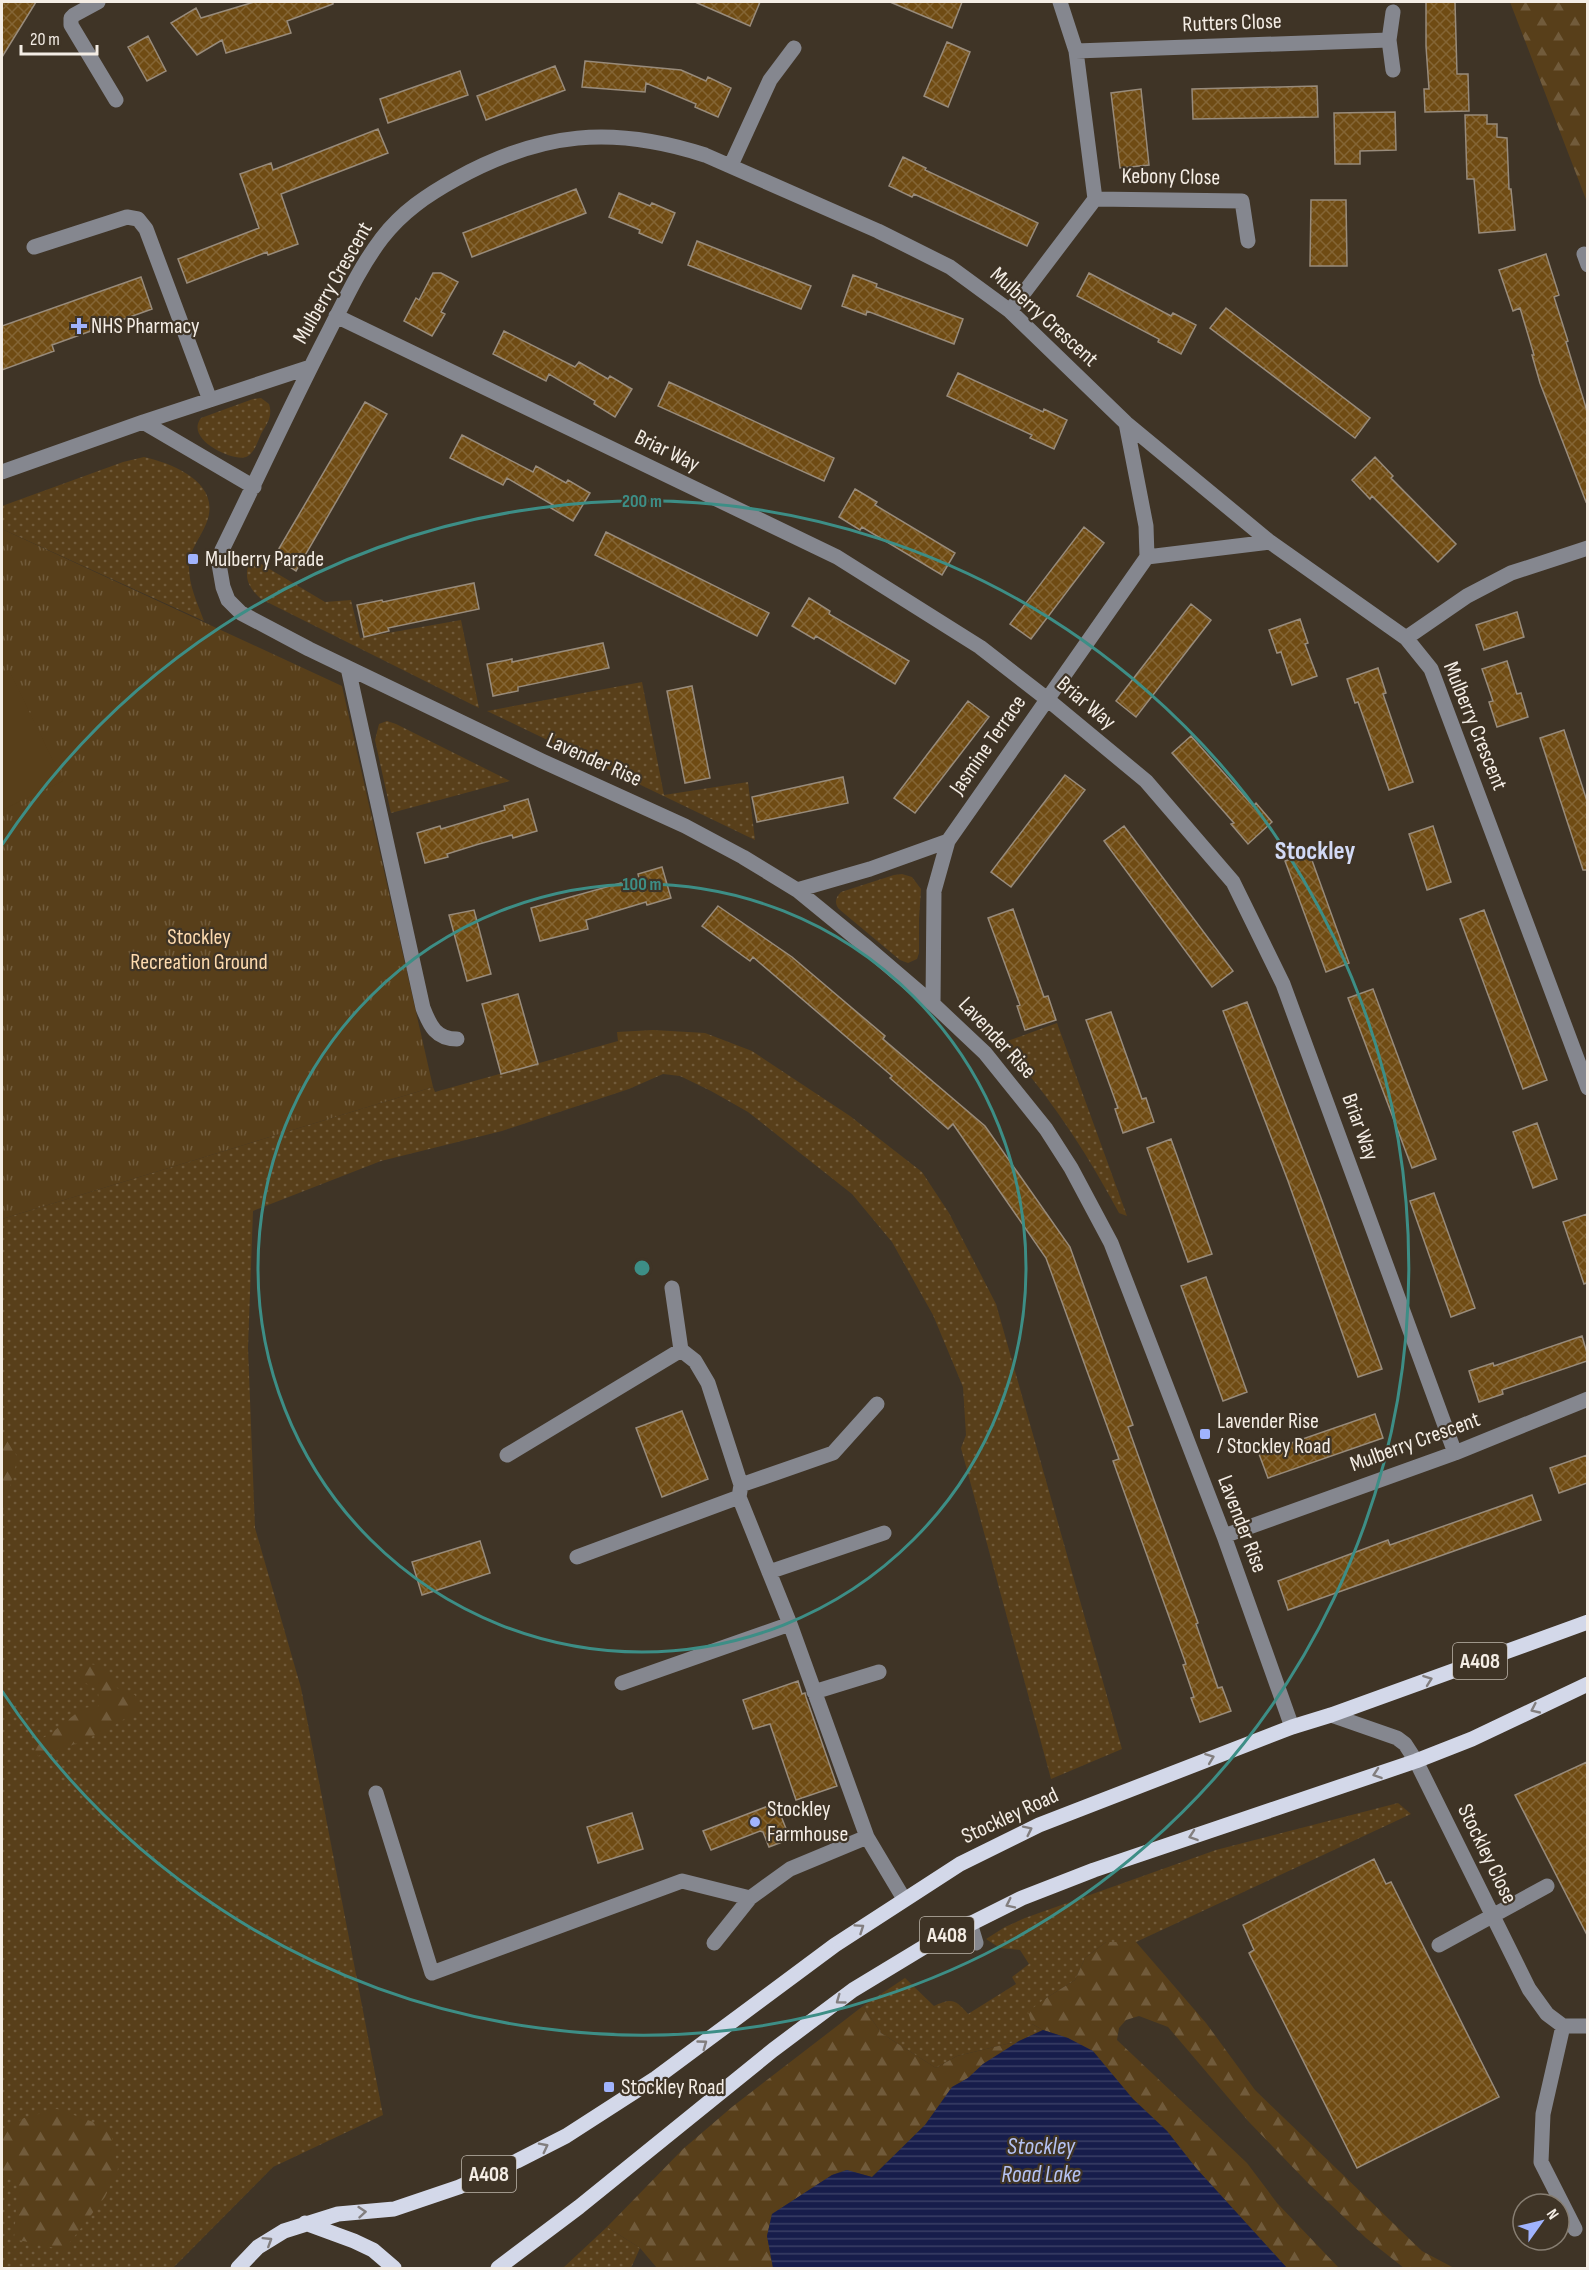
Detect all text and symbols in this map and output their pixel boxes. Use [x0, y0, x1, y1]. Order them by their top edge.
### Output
street label: Rutters Close [1182, 8, 1282, 38]
scale bar [21, 18, 98, 56]
text: 20 m [30, 29, 60, 50]
street label: Kebony Close [1121, 163, 1221, 191]
street label: Mulberry Crescent [287, 217, 379, 349]
street label: Mulberry Crescent [984, 261, 1104, 373]
place label: NHS Pharmacy [91, 313, 200, 340]
marker: NHS Pharmacy [72, 319, 86, 333]
street label: Briar Way [630, 424, 704, 478]
text: 200 m [622, 491, 662, 512]
place label: Mulberry Parade [205, 546, 324, 573]
marker: Mulberry Parade [186, 552, 200, 566]
street label: Mulberry Crescent [1437, 658, 1513, 794]
street label: Briar Way [1051, 670, 1122, 736]
street label: Jasmine Terrace [943, 690, 1032, 801]
street label: Lavender Rise [542, 727, 646, 793]
district label: Stockley [1275, 836, 1355, 867]
text: 100 m [623, 874, 662, 895]
park label: Stockley Recreation Ground [130, 924, 268, 976]
street label: Lavender Rise [952, 992, 1042, 1084]
street label: Briar Way [1336, 1090, 1385, 1165]
centre of rings [632, 1258, 652, 1278]
street label: Mulberry Crescent [1346, 1406, 1484, 1478]
place label: Lavender Rise / Stockley Road [1217, 1408, 1331, 1460]
marker: Lavender Rise / Stockley Road [1198, 1427, 1212, 1441]
street label: Lavender Rise [1211, 1472, 1273, 1576]
road number: A408 [1453, 1643, 1507, 1679]
one-way arrow [1422, 1675, 1433, 1688]
one-way arrow [1530, 1701, 1541, 1713]
one-way arrow [1204, 1753, 1214, 1766]
one-way arrow [1373, 1767, 1383, 1779]
street label: Stockley Road [957, 1782, 1063, 1850]
place label: Stockley Farmhouse [767, 1796, 848, 1848]
street label: Stockley Close [1451, 1800, 1523, 1908]
marker: Stockley Farmhouse [748, 1815, 762, 1829]
one-way arrow [1022, 1826, 1033, 1837]
one-way arrow [1188, 1829, 1199, 1842]
one-way arrow [1005, 1896, 1016, 1908]
road number: A408 [920, 1917, 974, 1953]
one-way arrow [853, 1924, 864, 1935]
one-way arrow [836, 1992, 847, 2003]
one-way arrow [697, 2040, 708, 2051]
place label: Stockley Road [621, 2074, 725, 2101]
marker: Stockley Road [602, 2080, 616, 2094]
water label: Stockley Road Lake [1001, 2132, 1081, 2189]
one-way arrow [538, 2143, 548, 2154]
road number: A408 [462, 2156, 516, 2192]
north arrow [1511, 2192, 1571, 2252]
one-way arrow [357, 2206, 366, 2219]
text: N [1542, 2206, 1562, 2223]
one-way arrow [262, 2236, 272, 2248]

